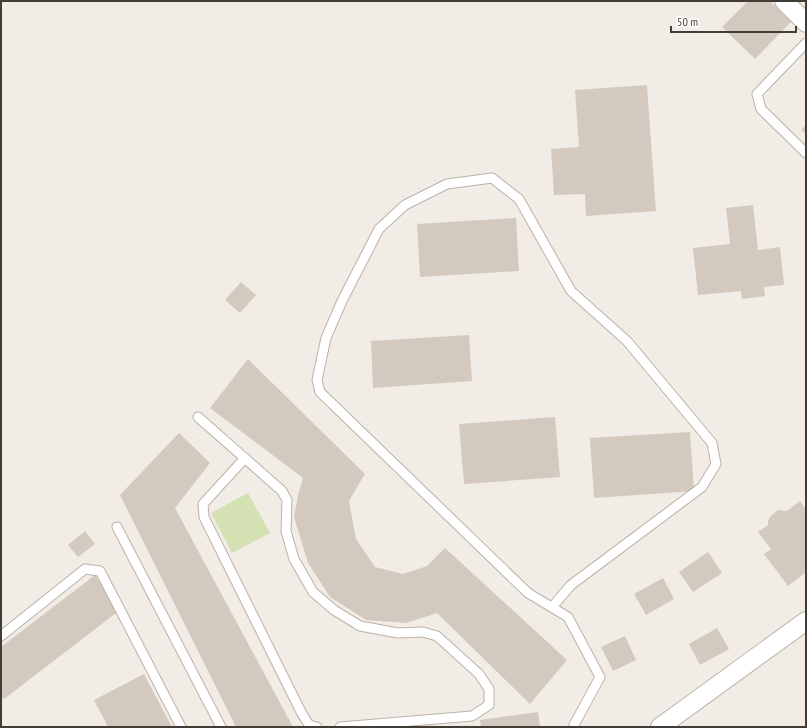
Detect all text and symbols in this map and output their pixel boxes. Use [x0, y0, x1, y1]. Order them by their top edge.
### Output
scale bar [671, 8, 796, 34]
text: 50 m [677, 14, 698, 29]

